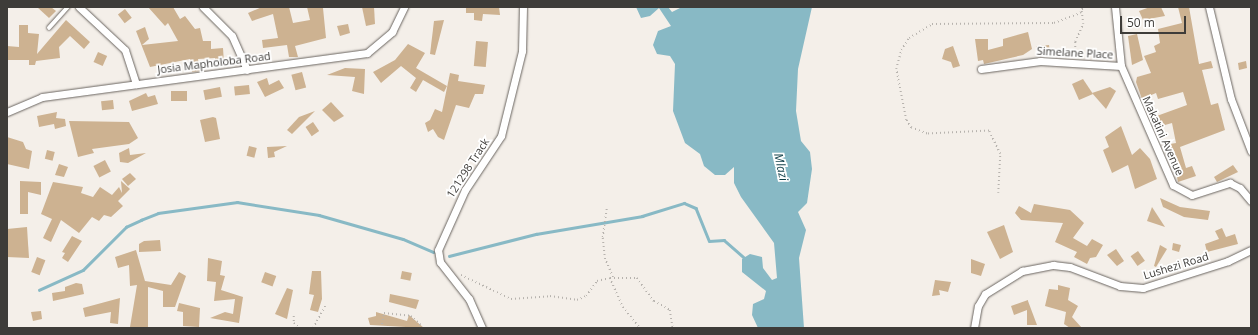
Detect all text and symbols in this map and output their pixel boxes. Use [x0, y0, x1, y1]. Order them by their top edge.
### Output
scale bar [1122, 8, 1188, 34]
text: 50 m [1127, 14, 1155, 31]
street label: Simelane Place [1036, 44, 1114, 62]
street label: Josia Mapholoba Road [157, 50, 271, 76]
street label: Makatini Avenue [1140, 94, 1186, 178]
street label: 121298 Track [444, 136, 492, 200]
water label: Mlazi [771, 152, 791, 182]
street label: Lushezi Road [1142, 250, 1210, 282]

